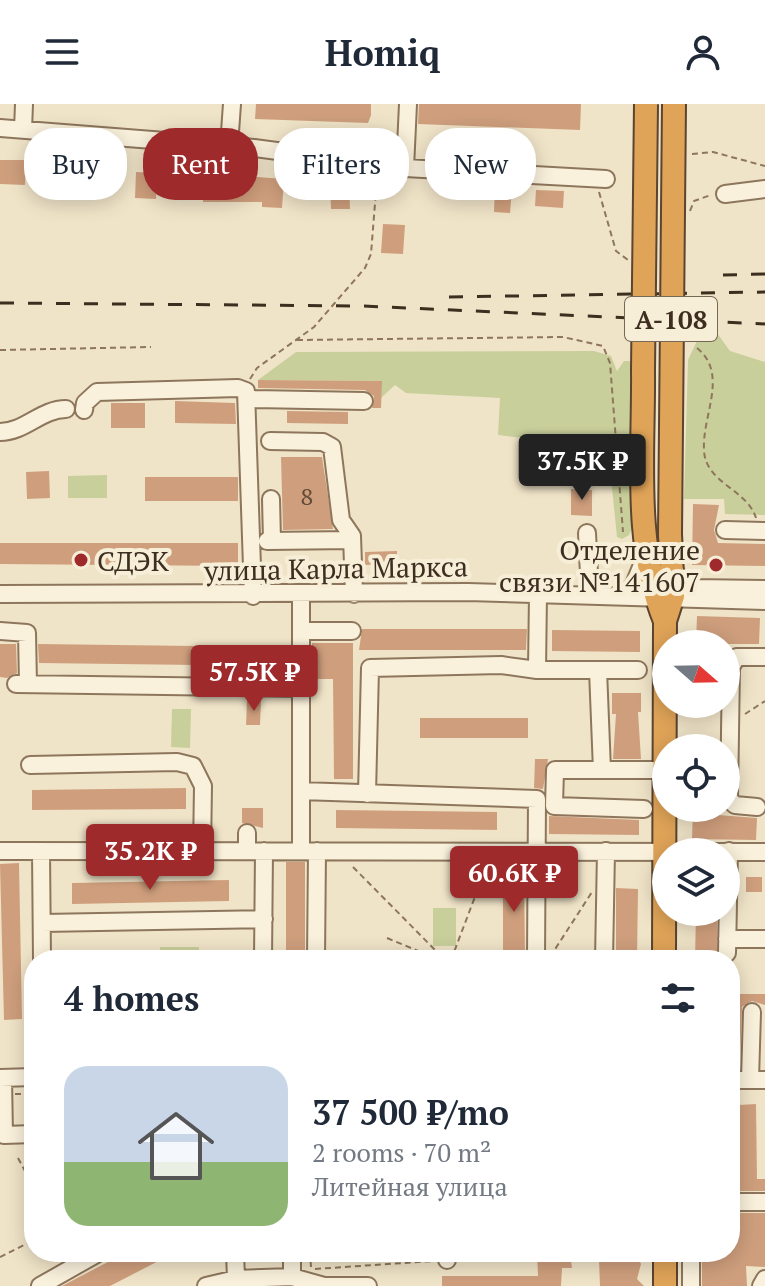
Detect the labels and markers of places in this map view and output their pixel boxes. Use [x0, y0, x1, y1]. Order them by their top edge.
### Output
pin: 37.5K ₽ [508, 434, 656, 502]
place label: Отделение связи №141607 [499, 531, 700, 600]
place label: СДЭК [97, 542, 170, 579]
marker: СДЭК [72, 551, 90, 569]
marker: Отделение связи №141607 [707, 556, 725, 574]
pin: 57.5K ₽ [180, 645, 328, 713]
pin: 35.2K ₽ [76, 824, 224, 892]
pin: 60.6K ₽ [440, 846, 588, 914]

